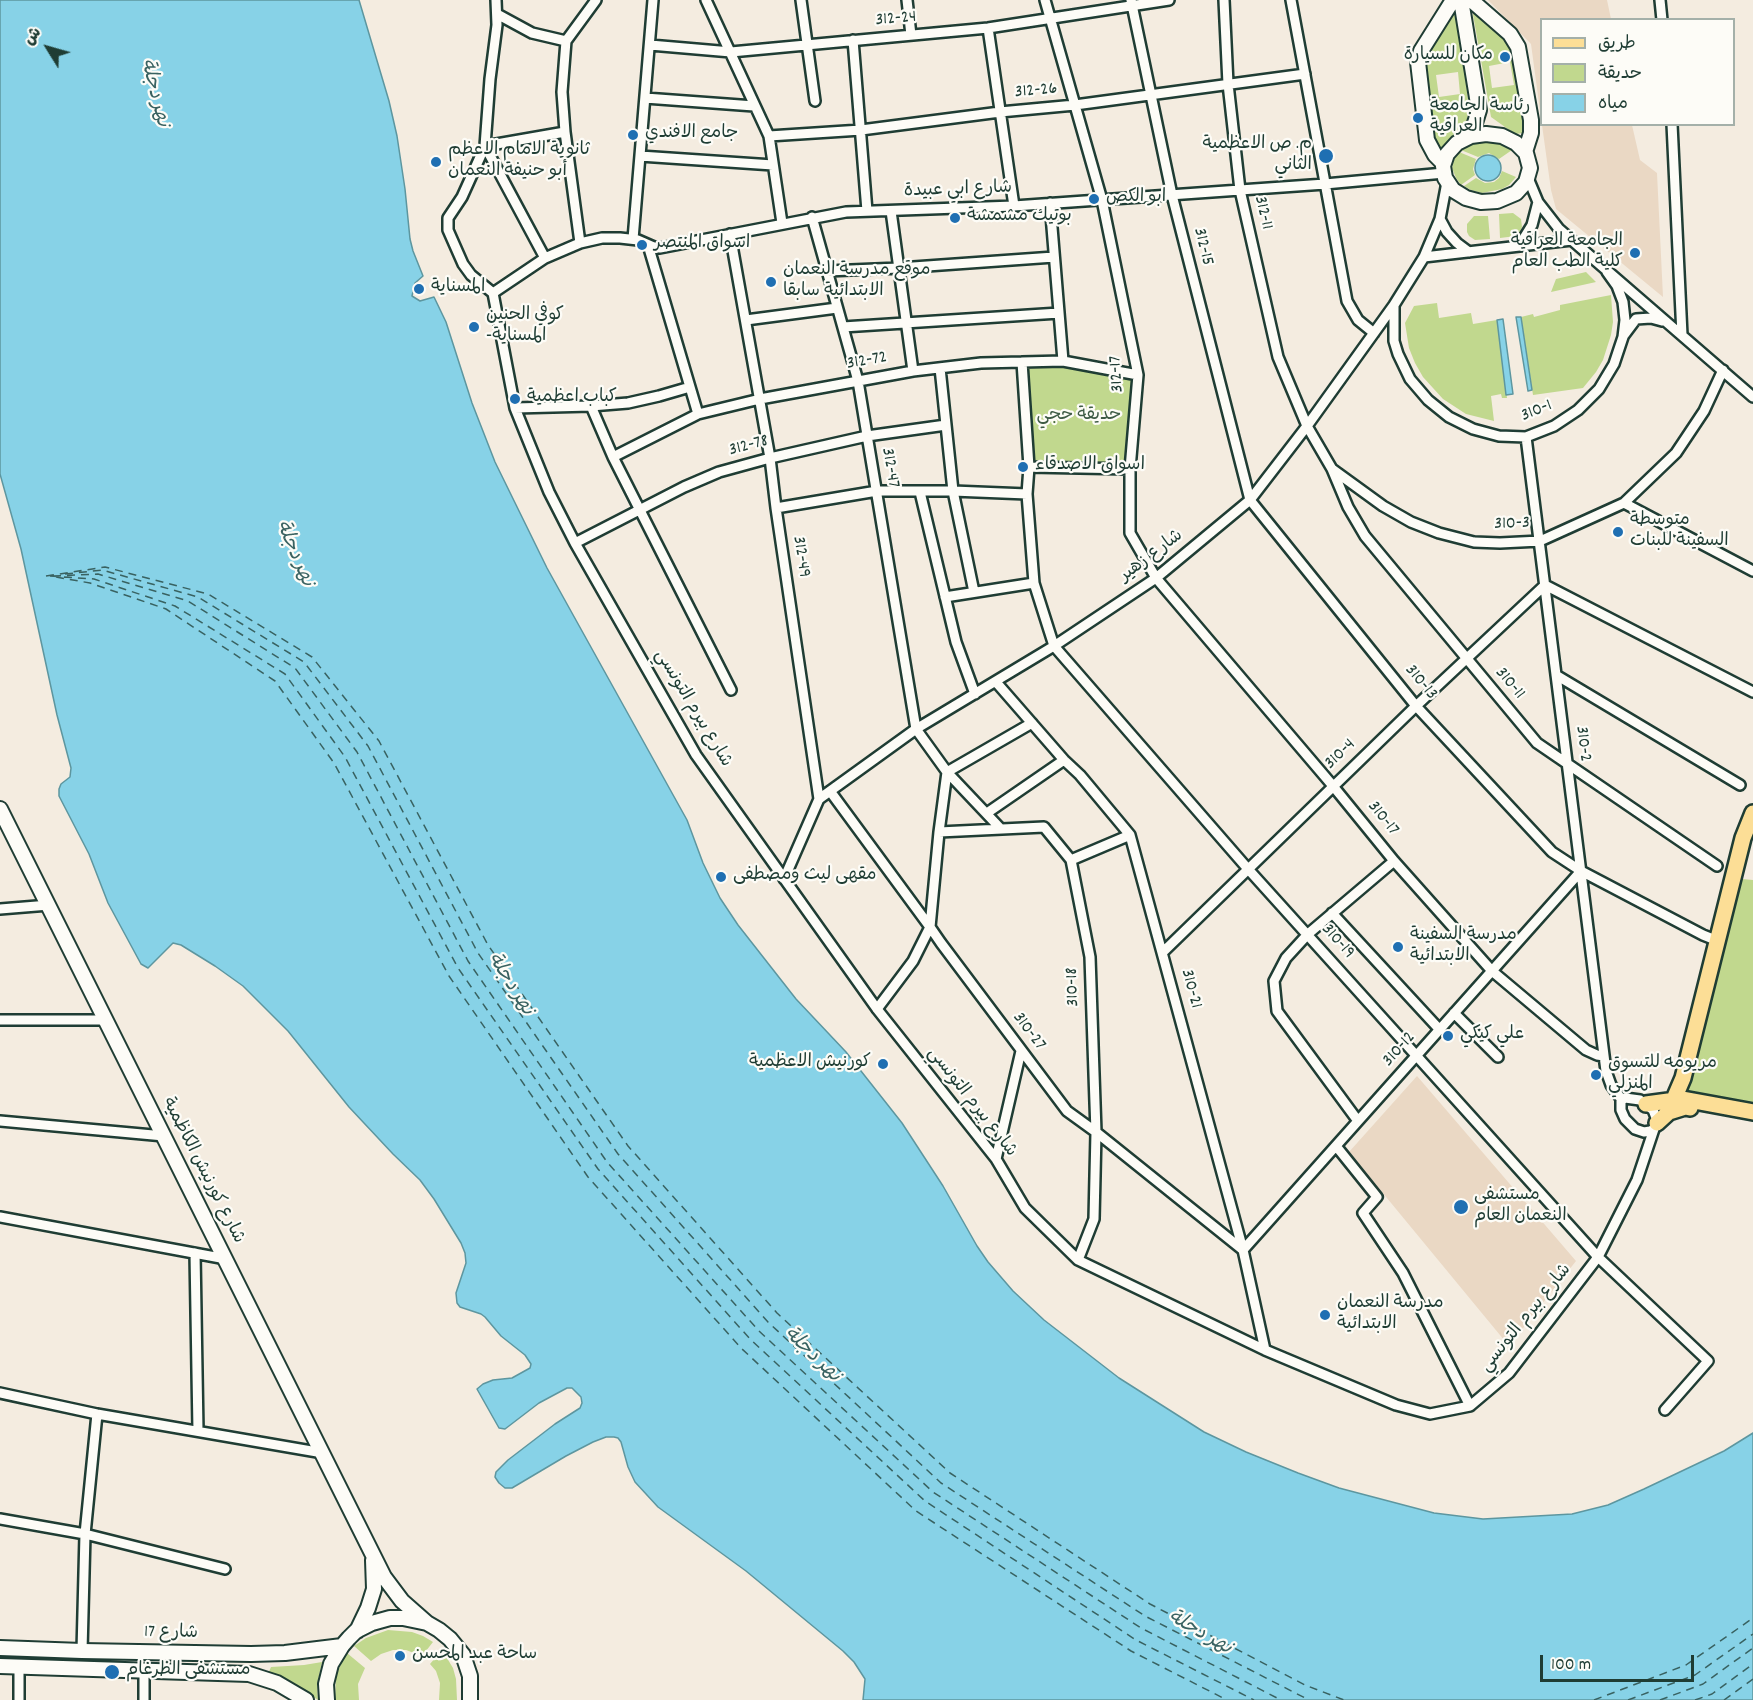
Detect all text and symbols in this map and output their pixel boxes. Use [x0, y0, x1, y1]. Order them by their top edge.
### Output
street label: 312-24 [874, 7, 918, 33]
north arrow [18, 18, 78, 78]
legend [1540, 18, 1735, 126]
text: ش [19, 23, 48, 51]
text: طريق [1598, 32, 1636, 57]
place label: مكان للسيارة [1404, 46, 1493, 68]
marker: مكان للسيارة [1498, 50, 1512, 64]
water label: نهر دجلة [133, 56, 173, 130]
text: حديقة [1598, 62, 1642, 87]
street label: 312-26 [1014, 79, 1058, 105]
text: مياه [1598, 92, 1628, 117]
place label: رئاسة الجامعة العراقية [1430, 97, 1530, 140]
marker: رئاسة الجامعة العراقية [1411, 111, 1425, 125]
place label: جامع الافندي [645, 124, 738, 146]
marker: جامع الافندي [626, 128, 640, 142]
place label: م. ص الاعظمية الثاني [1203, 135, 1312, 178]
place label: ثانوية الامام الاعظم أبو حنيفة النعمان [448, 141, 590, 184]
marker: م. ص الاعظمية الثاني [1317, 147, 1335, 165]
marker: ثانوية الامام الاعظم أبو حنيفة النعمان [429, 155, 443, 169]
street label: شارع ابي عبيدة [904, 178, 1012, 204]
place label: ابو الكص [1106, 188, 1166, 210]
marker: ابو الكص [1087, 192, 1101, 206]
street label: 312-11 [1248, 194, 1276, 232]
place label: بوتيك مشمشة [967, 207, 1072, 229]
marker: بوتيك مشمشة [948, 211, 962, 225]
street label: 312-15 [1187, 226, 1217, 268]
place label: الجامعة العراقية كلية الطب العام [1511, 232, 1623, 274]
place label: اسواق المنتصر [654, 234, 750, 256]
marker: اسواق المنتصر [635, 238, 649, 252]
marker: الجامعة العراقية كلية الطب العام [1628, 246, 1642, 260]
place label: موقع مدرسة النعمان الابتدائية سابقا [783, 261, 931, 304]
marker: موقع مدرسة النعمان الابتدائية سابقا [764, 275, 778, 289]
place label: المسناية [431, 278, 485, 300]
marker: المسناية [412, 282, 426, 296]
place label: كوفي الحنين -المسناية [486, 306, 564, 348]
marker: كوفي الحنين -المسناية [467, 320, 481, 334]
street label: 312-72 [845, 348, 889, 376]
street label: 312-17 [1106, 355, 1130, 393]
place label: كباب اعظمية [527, 388, 617, 410]
marker: كباب اعظمية [508, 392, 522, 406]
street label: 310-1 [1518, 396, 1556, 428]
park label: حديقة حجي [1037, 406, 1121, 428]
street label: 312-78 [727, 431, 771, 463]
street label: 312-47 [875, 446, 903, 490]
place label: اسواق الاصدقاء [1035, 456, 1145, 478]
marker: اسواق الاصدقاء [1016, 460, 1030, 474]
place label: متوسطة السفينة للبنات [1630, 511, 1729, 554]
street label: 310-3 [1494, 514, 1530, 536]
water label: نهر دجلة [268, 517, 318, 591]
marker: متوسطة السفينة للبنات [1611, 525, 1625, 539]
street label: شارع زهير [1116, 526, 1188, 588]
street label: 312-49 [786, 535, 814, 579]
street label: شارع بيرم التونسي [648, 646, 736, 772]
street label: 310-13 [1399, 661, 1441, 705]
street label: 310-11 [1489, 663, 1529, 705]
street label: 310-2 [1569, 725, 1595, 763]
street label: 310-4 [1321, 735, 1361, 775]
street label: 310-17 [1361, 797, 1403, 841]
place label: مقهى ليث ومصطفى [733, 866, 877, 888]
marker: مقهى ليث ومصطفى [714, 870, 728, 884]
street label: 310-19 [1316, 920, 1358, 964]
place label: مدرسة السفينة الابتدائية [1410, 926, 1517, 968]
marker: مدرسة السفينة الابتدائية [1391, 940, 1405, 954]
water label: نهر دجلة [480, 949, 538, 1021]
street label: 310-18 [1063, 967, 1085, 1007]
street label: 310-21 [1174, 967, 1206, 1011]
street label: 310-27 [1007, 1008, 1049, 1056]
place label: علي كيكي [1460, 1025, 1524, 1047]
street label: 310-12 [1379, 1028, 1421, 1072]
marker: علي كيكي [1441, 1029, 1455, 1043]
street label: شارع بيرم التونسي [921, 1044, 1021, 1162]
place label: كورنيش الاعظمية [749, 1053, 871, 1075]
place label: مريومه للتسوق المنزلي [1608, 1054, 1717, 1096]
marker: كورنيش الاعظمية [876, 1057, 890, 1071]
marker: مريومه للتسوق المنزلي [1589, 1068, 1603, 1082]
street label: شارع كورنيش الكاظمية [156, 1094, 248, 1248]
place label: مستشفى النعمان العام [1474, 1186, 1567, 1228]
marker: مستشفى النعمان العام [1452, 1198, 1470, 1216]
street label: شارع بيرم التونسي [1477, 1260, 1577, 1378]
place label: مدرسة النعمان الابتدائية [1337, 1294, 1444, 1336]
marker: مدرسة النعمان الابتدائية [1318, 1308, 1332, 1322]
water label: نهر دجلة [778, 1323, 844, 1389]
water label: نهر دجلة [1163, 1606, 1235, 1662]
street label: شارع 17 [144, 1623, 198, 1645]
scale bar [1543, 1643, 1698, 1681]
place label: ساحة عبد المحسن [412, 1645, 537, 1667]
marker: ساحة عبد المحسن [393, 1649, 407, 1663]
text: 100 m [1551, 1653, 1591, 1678]
place label: مستشفى الظرغام [126, 1661, 251, 1683]
marker: مستشفى الظرغام [103, 1663, 121, 1681]

